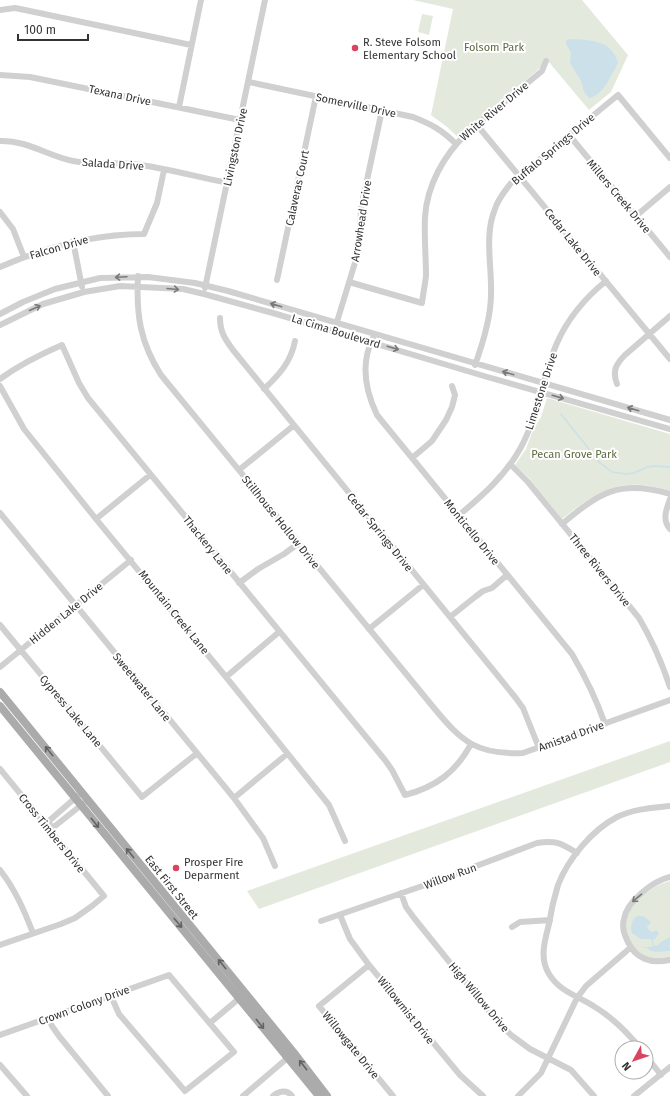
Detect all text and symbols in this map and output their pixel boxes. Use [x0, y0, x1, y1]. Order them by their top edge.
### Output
scale bar [18, 16, 88, 42]
text: 100 m [24, 23, 56, 37]
place label: R. Steve Folsom Elementary School [363, 36, 456, 62]
park label: Folsom Park [464, 41, 524, 54]
marker: R. Steve Folsom Elementary School [350, 43, 360, 53]
street label: White River Drive [457, 79, 531, 144]
street label: Texana Drive [88, 83, 152, 108]
street label: Somerville Drive [315, 91, 397, 120]
street label: Livingston Drive [221, 107, 250, 187]
street label: Buffalo Springs Drive [509, 111, 597, 188]
street label: Calaveras Court [283, 149, 312, 227]
street label: Salada Drive [81, 156, 144, 173]
street label: Millers Creek Drive [584, 157, 653, 236]
street label: Arrowhead Drive [349, 179, 374, 263]
street label: Cedar Lake Drive [541, 206, 604, 279]
street label: Falcon Drive [28, 233, 90, 262]
one-way arrow [115, 273, 128, 281]
one-way arrow [166, 285, 179, 292]
one-way arrow [269, 301, 282, 308]
one-way arrow [29, 303, 41, 311]
street label: La Cima Boulevard [290, 312, 382, 351]
one-way arrow [386, 345, 399, 352]
street label: Limestone Drive [523, 351, 560, 431]
one-way arrow [502, 369, 515, 376]
one-way arrow [551, 394, 564, 401]
one-way arrow [626, 405, 639, 412]
park label: Pecan Grove Park [531, 448, 617, 461]
street label: Stillhouse Hollow Drive [239, 473, 322, 572]
street label: Cedar Springs Drive [344, 490, 415, 574]
street label: Monticello Drive [441, 497, 502, 568]
street label: Thackery Lane [180, 514, 235, 577]
street label: Three Rivers Drive [566, 531, 633, 609]
street label: Mountain Creek Lane [136, 568, 212, 657]
street label: Hidden Lake Drive [27, 580, 106, 647]
street label: Sweetwater Lane [110, 650, 173, 724]
street label: Cypress Lake Lane [37, 673, 105, 750]
street label: Amistad Drive [536, 719, 606, 754]
one-way arrow [44, 746, 53, 757]
street label: Cross Timbers Drive [16, 791, 88, 876]
one-way arrow [91, 818, 100, 829]
one-way arrow [126, 847, 135, 858]
street label: East First Street [142, 853, 201, 922]
place label: Prosper Fire Deparment [184, 856, 243, 882]
street label: Willow Run [422, 861, 478, 892]
marker: Prosper Fire Deparment [171, 863, 181, 873]
one-way arrow [632, 893, 643, 902]
one-way arrow [173, 918, 182, 929]
one-way arrow [217, 958, 226, 969]
street label: High Willow Drive [446, 960, 512, 1035]
street label: Willowmist Drive [374, 974, 437, 1047]
street label: Crown Colony Drive [37, 983, 132, 1028]
street label: Willowgate Drive [319, 1009, 382, 1082]
one-way arrow [256, 1019, 265, 1029]
north arrow [614, 1040, 654, 1080]
text: N [619, 1059, 634, 1073]
one-way arrow [299, 1060, 307, 1071]

